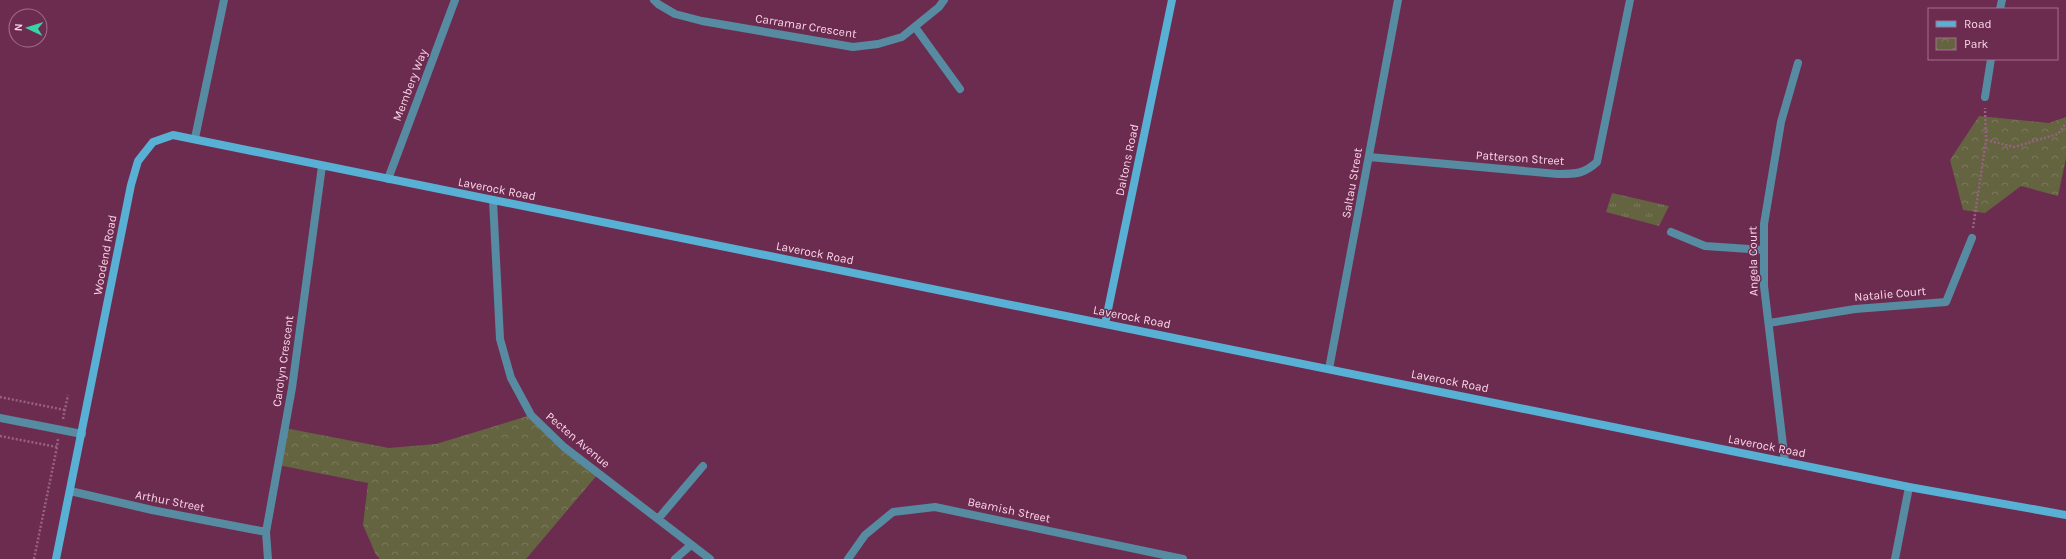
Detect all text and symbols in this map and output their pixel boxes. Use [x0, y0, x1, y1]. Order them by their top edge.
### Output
north arrow [8, 8, 48, 48]
legend [1928, 8, 2058, 60]
street label: Carramar Crescent [754, 11, 858, 41]
text: Road [1964, 17, 1992, 31]
text: N [12, 23, 25, 32]
text: Park [1964, 37, 1989, 51]
street label: Membery Way [390, 47, 430, 123]
street label: Daltons Road [1113, 123, 1141, 197]
street label: Saltau Street [1339, 146, 1365, 219]
street label: Patterson Street [1475, 148, 1565, 168]
street label: Laverock Road [457, 175, 537, 203]
street label: Woodend Road [90, 214, 120, 296]
street label: Angela Court [1745, 225, 1761, 296]
street label: Laverock Road [775, 239, 855, 267]
street label: Natalie Court [1854, 284, 1927, 304]
street label: Laverock Road [1092, 303, 1172, 331]
street label: Carolyn Crescent [270, 314, 296, 408]
street label: Laverock Road [1410, 367, 1490, 395]
street label: Pecten Avenue [543, 409, 613, 471]
street label: Laverock Road [1727, 432, 1807, 460]
street label: Arthur Street [134, 487, 206, 515]
street label: Beamish Street [966, 494, 1052, 526]

